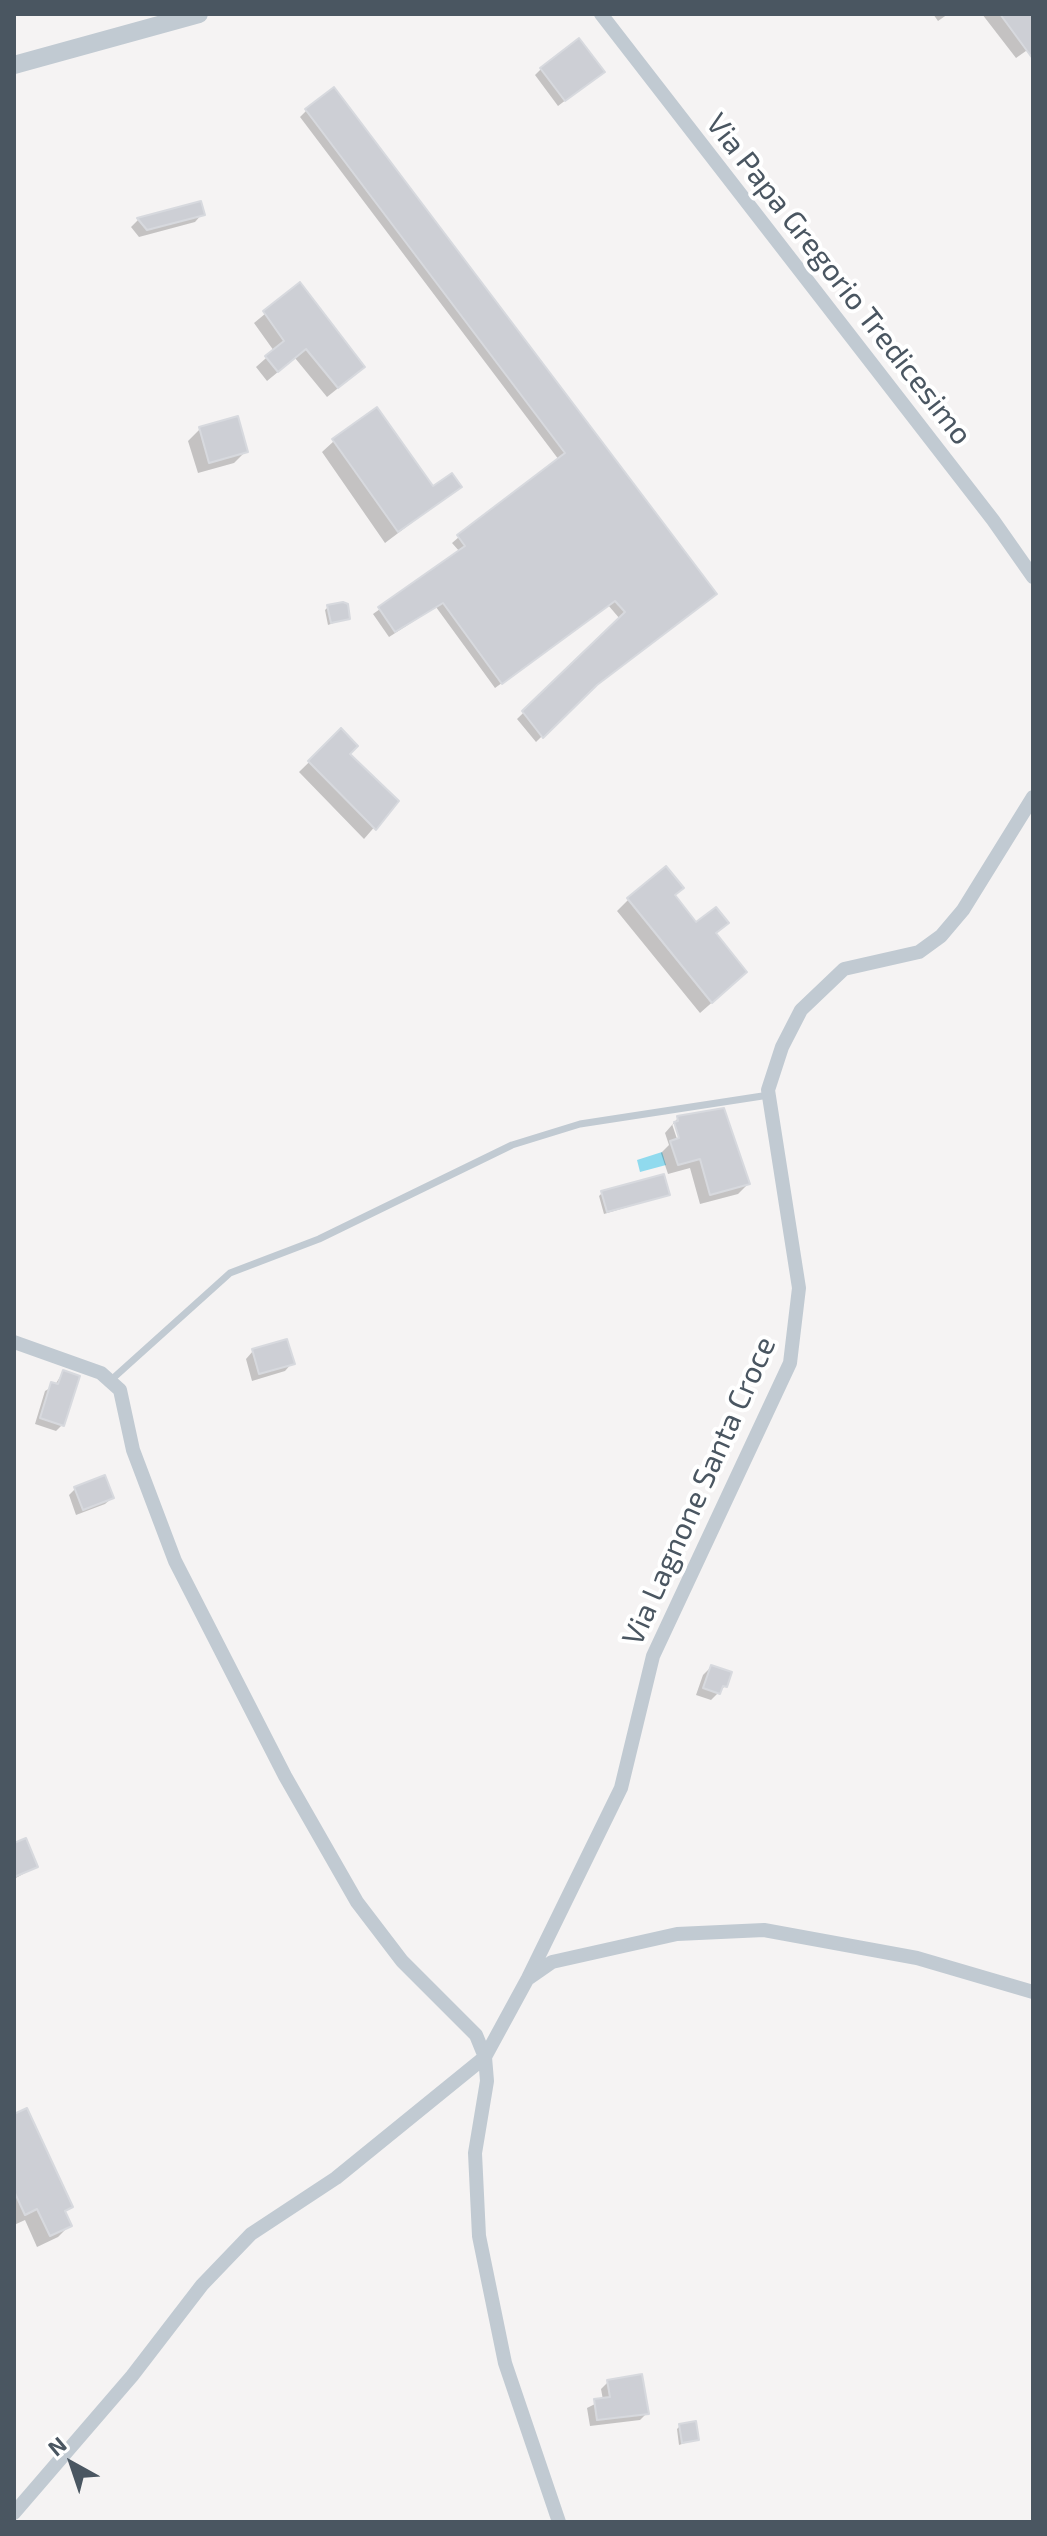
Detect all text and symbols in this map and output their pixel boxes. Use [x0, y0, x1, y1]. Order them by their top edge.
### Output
street label: Via Papa Gregorio Tredicesimo [698, 106, 980, 452]
street label: Via Lagnone Santa Croce [615, 1331, 783, 1651]
north arrow [32, 2424, 112, 2504]
text: N [42, 2431, 71, 2461]

